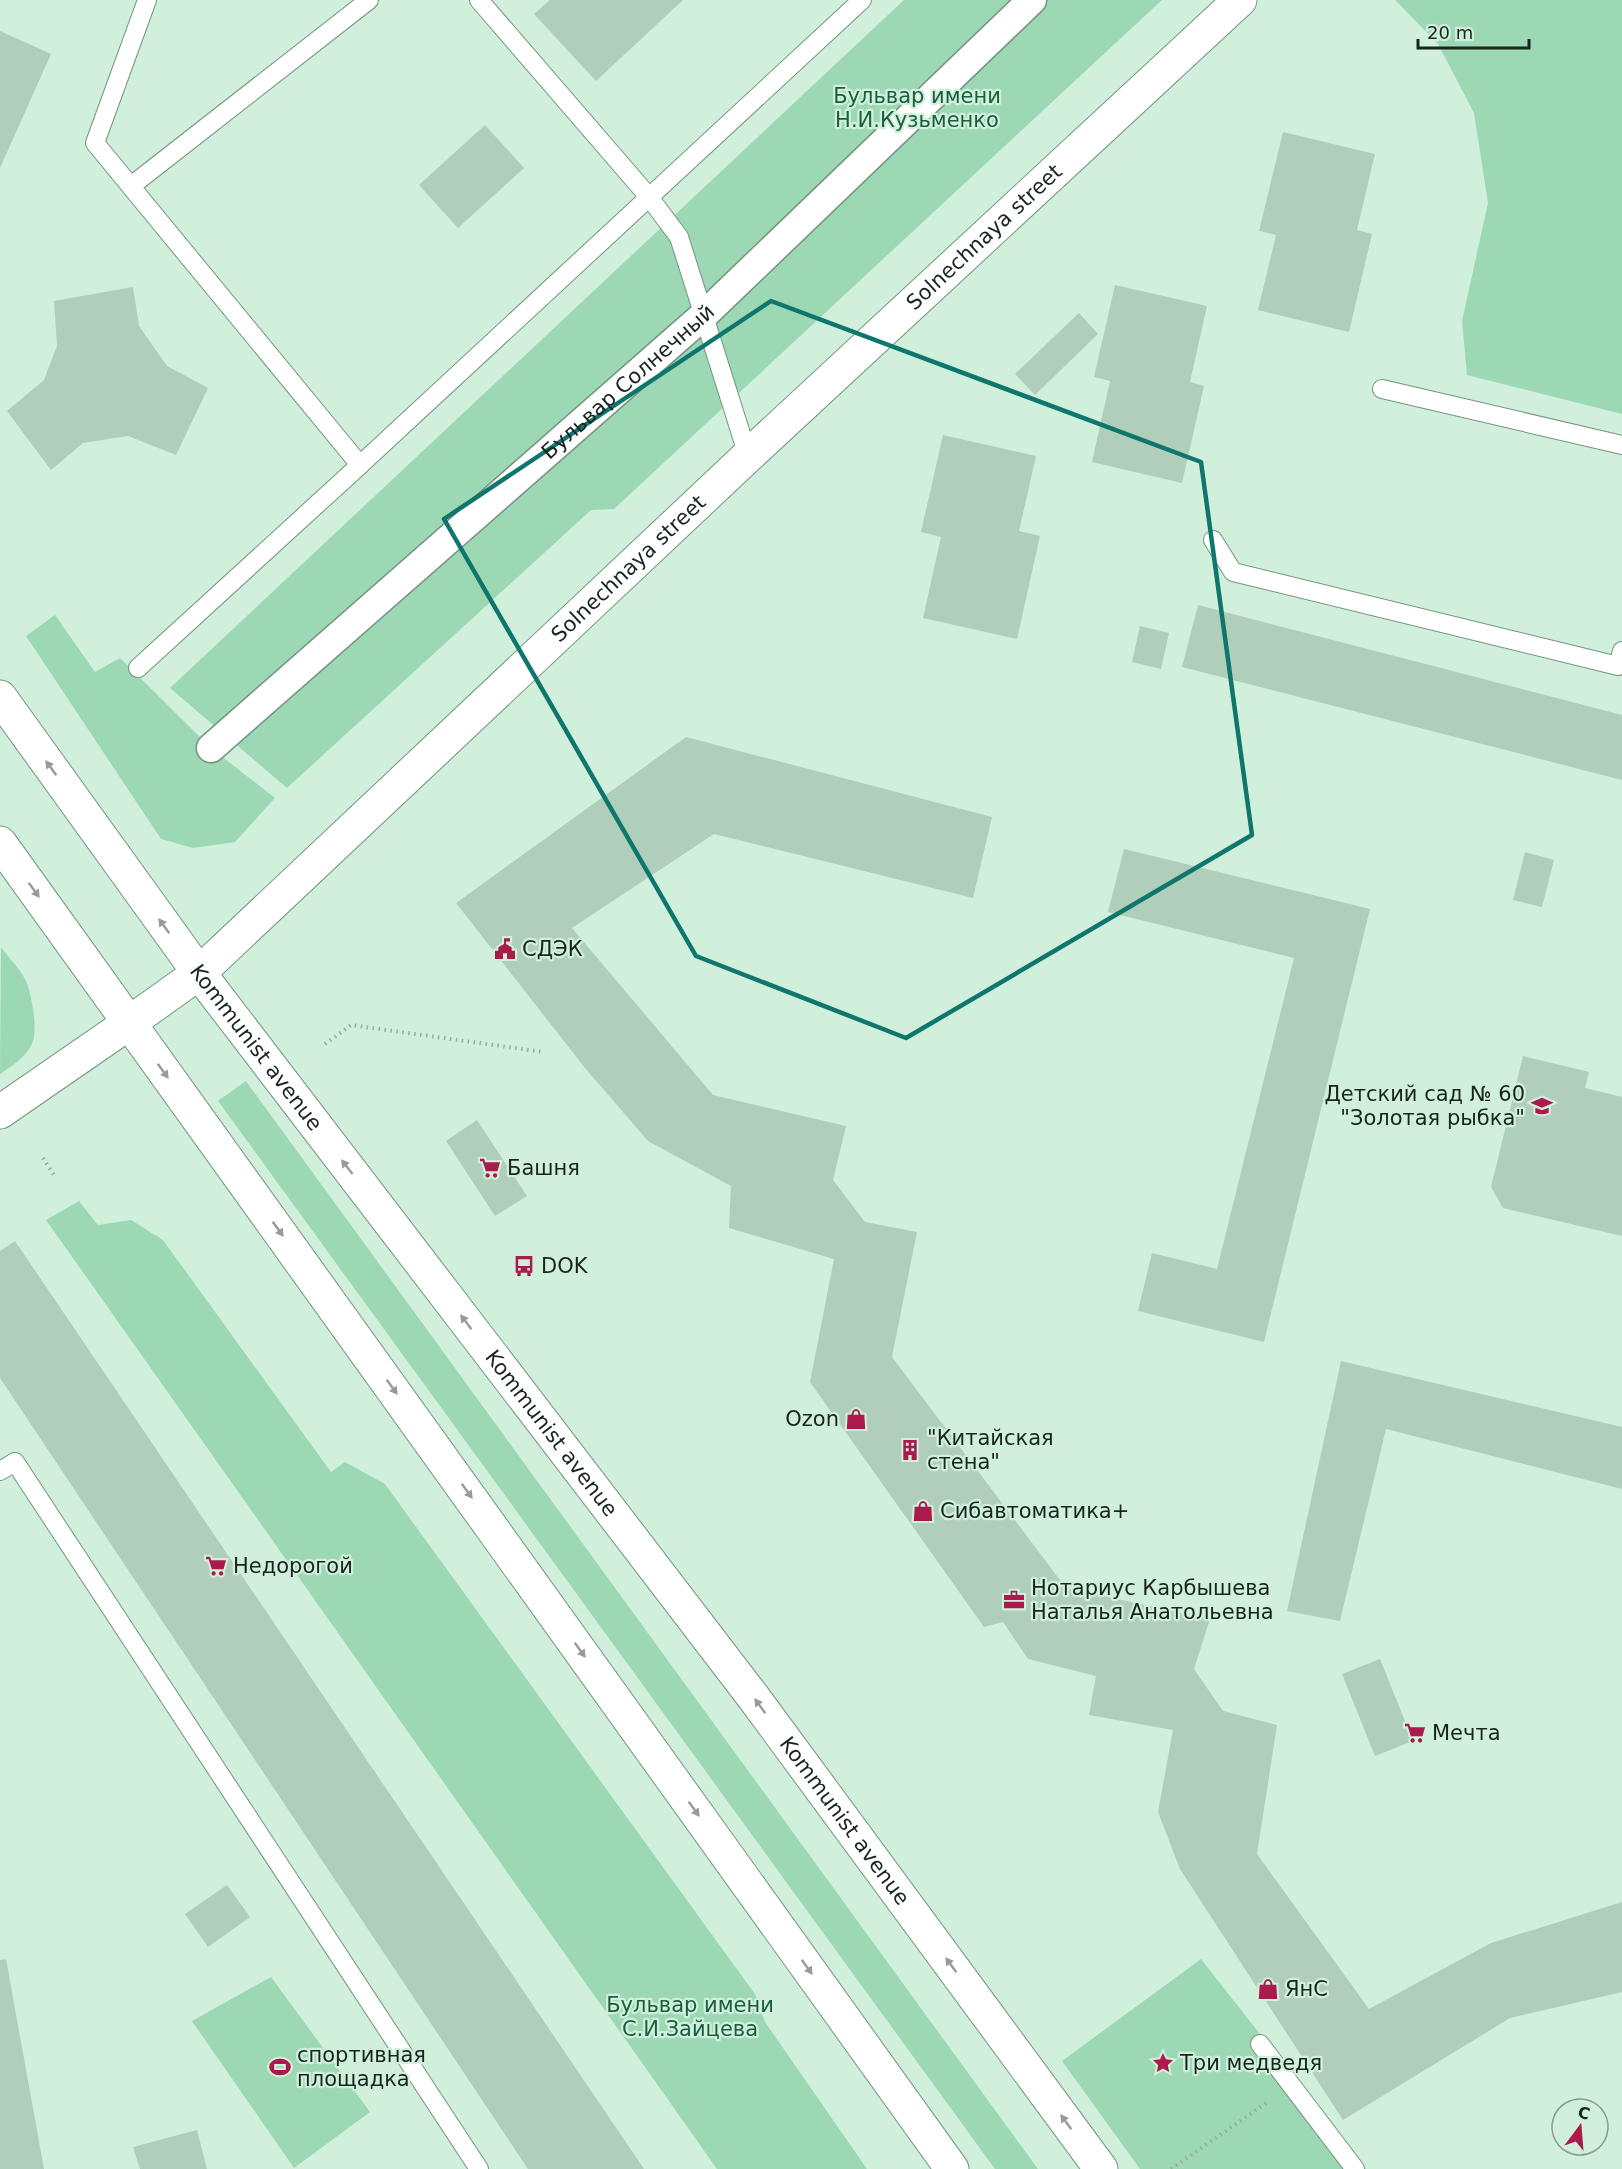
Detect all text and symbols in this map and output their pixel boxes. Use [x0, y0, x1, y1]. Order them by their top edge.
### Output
scale bar [1418, 12, 1529, 50]
text: 20 m [1427, 22, 1473, 43]
park label: Бульвар имени Н.И.Кузьменко [833, 84, 1001, 132]
street label: Solnechnaya street [902, 159, 1067, 315]
street label: Бульвар Солнечный [537, 300, 719, 464]
street label: Solnechnaya street [546, 490, 711, 647]
one-way arrow [45, 760, 57, 775]
one-way arrow [28, 882, 40, 898]
one-way arrow [159, 918, 171, 933]
public building icon: СДЭК [493, 937, 517, 961]
place label: СДЭК [522, 937, 583, 961]
street label: Kommunist avenue [185, 960, 327, 1135]
one-way arrow [157, 1063, 169, 1078]
place label: Детский сад № 60 "Золотая рыбка" [1324, 1082, 1525, 1130]
school or university icon: Детский сад № 60 "Золотая рыбка" [1530, 1094, 1554, 1118]
supermarket icon: Башня [478, 1156, 502, 1180]
place label: Башня [507, 1156, 580, 1180]
one-way arrow [341, 1159, 353, 1175]
one-way arrow [271, 1221, 283, 1236]
bus stop icon: DOK [512, 1254, 536, 1278]
place label: DOK [541, 1254, 589, 1278]
one-way arrow [460, 1314, 472, 1329]
street label: Kommunist avenue [480, 1346, 623, 1521]
one-way arrow [385, 1379, 397, 1395]
place label: Ozon [785, 1407, 839, 1431]
shop icon: Ozon [844, 1407, 868, 1431]
place label: "Китайская стена" [927, 1426, 1054, 1474]
building icon: "Китайская стена" [898, 1438, 922, 1462]
one-way arrow [460, 1484, 472, 1499]
shop icon: Сибавтоматика+ [911, 1499, 935, 1523]
place label: Сибавтоматика+ [940, 1499, 1129, 1523]
supermarket icon: Недорогой [204, 1554, 228, 1578]
place label: Недорогой [233, 1554, 353, 1578]
place label: Нотариус Карбышева Наталья Анатольевна [1031, 1576, 1274, 1624]
office icon: Нотариус Карбышева Наталья Анатольевна [1002, 1588, 1026, 1612]
one-way arrow [574, 1641, 586, 1657]
one-way arrow [754, 1699, 766, 1715]
supermarket icon: Мечта [1403, 1721, 1427, 1745]
place label: Мечта [1432, 1721, 1501, 1745]
street label: Kommunist avenue [775, 1732, 914, 1910]
one-way arrow [688, 1800, 700, 1816]
one-way arrow [945, 1957, 957, 1972]
one-way arrow [801, 1959, 813, 1975]
shop icon: ЯнС [1256, 1977, 1280, 2001]
place label: ЯнС [1285, 1977, 1328, 2001]
park label: Бульвар имени С.И.Зайцева [606, 1993, 774, 2041]
place label: спортивная площадка [297, 2043, 426, 2091]
place icon: Три медведя [1151, 2051, 1175, 2075]
place label: Три медведя [1179, 2051, 1322, 2075]
sports icon: спортивная площадка [268, 2055, 292, 2079]
north arrow [1550, 2097, 1610, 2157]
text: С [1576, 2102, 1592, 2124]
one-way arrow [1060, 2114, 1072, 2130]

